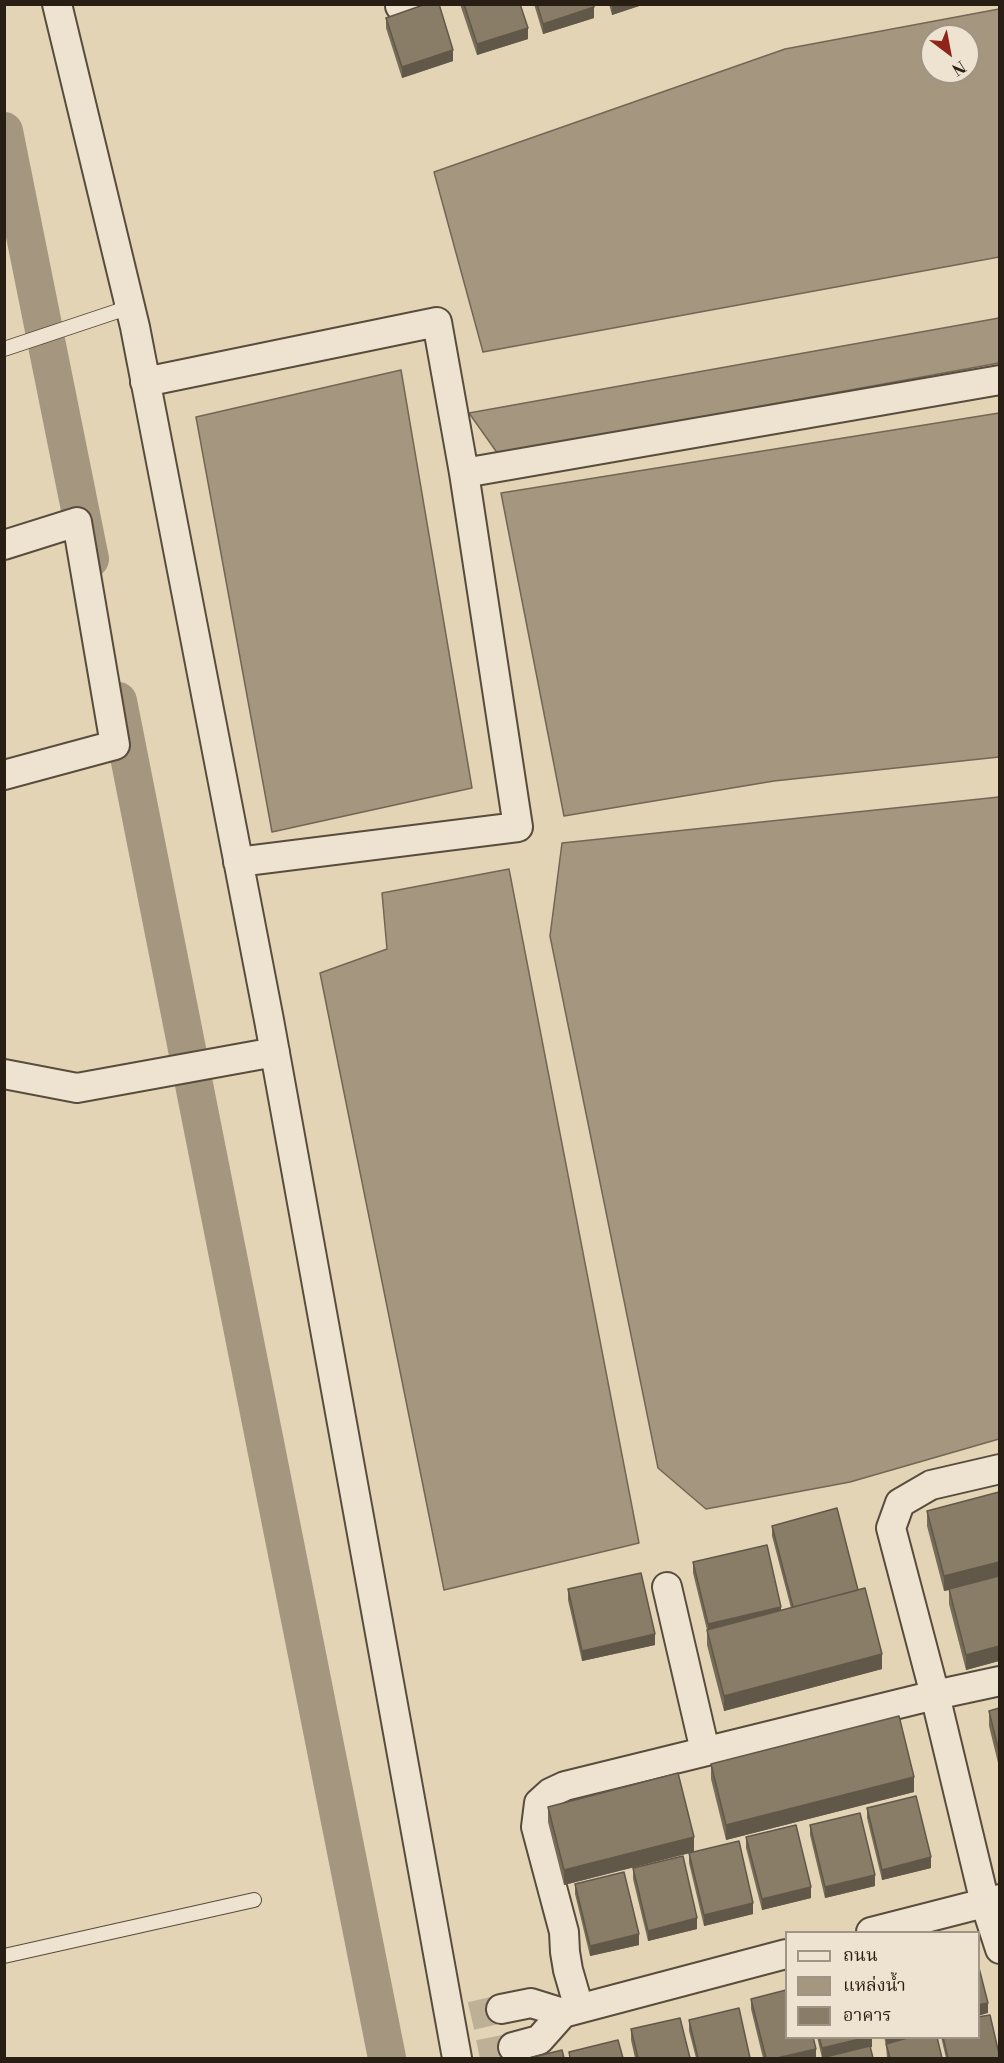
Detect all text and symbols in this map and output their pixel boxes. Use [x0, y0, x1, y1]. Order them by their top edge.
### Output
north arrow [920, 24, 980, 84]
text: N [948, 56, 969, 79]
legend [785, 1931, 980, 2039]
text: ถนน [843, 1944, 878, 1967]
text: แหล่งน้ำ [843, 1974, 906, 1997]
text: อาคาร [843, 2004, 892, 2027]

